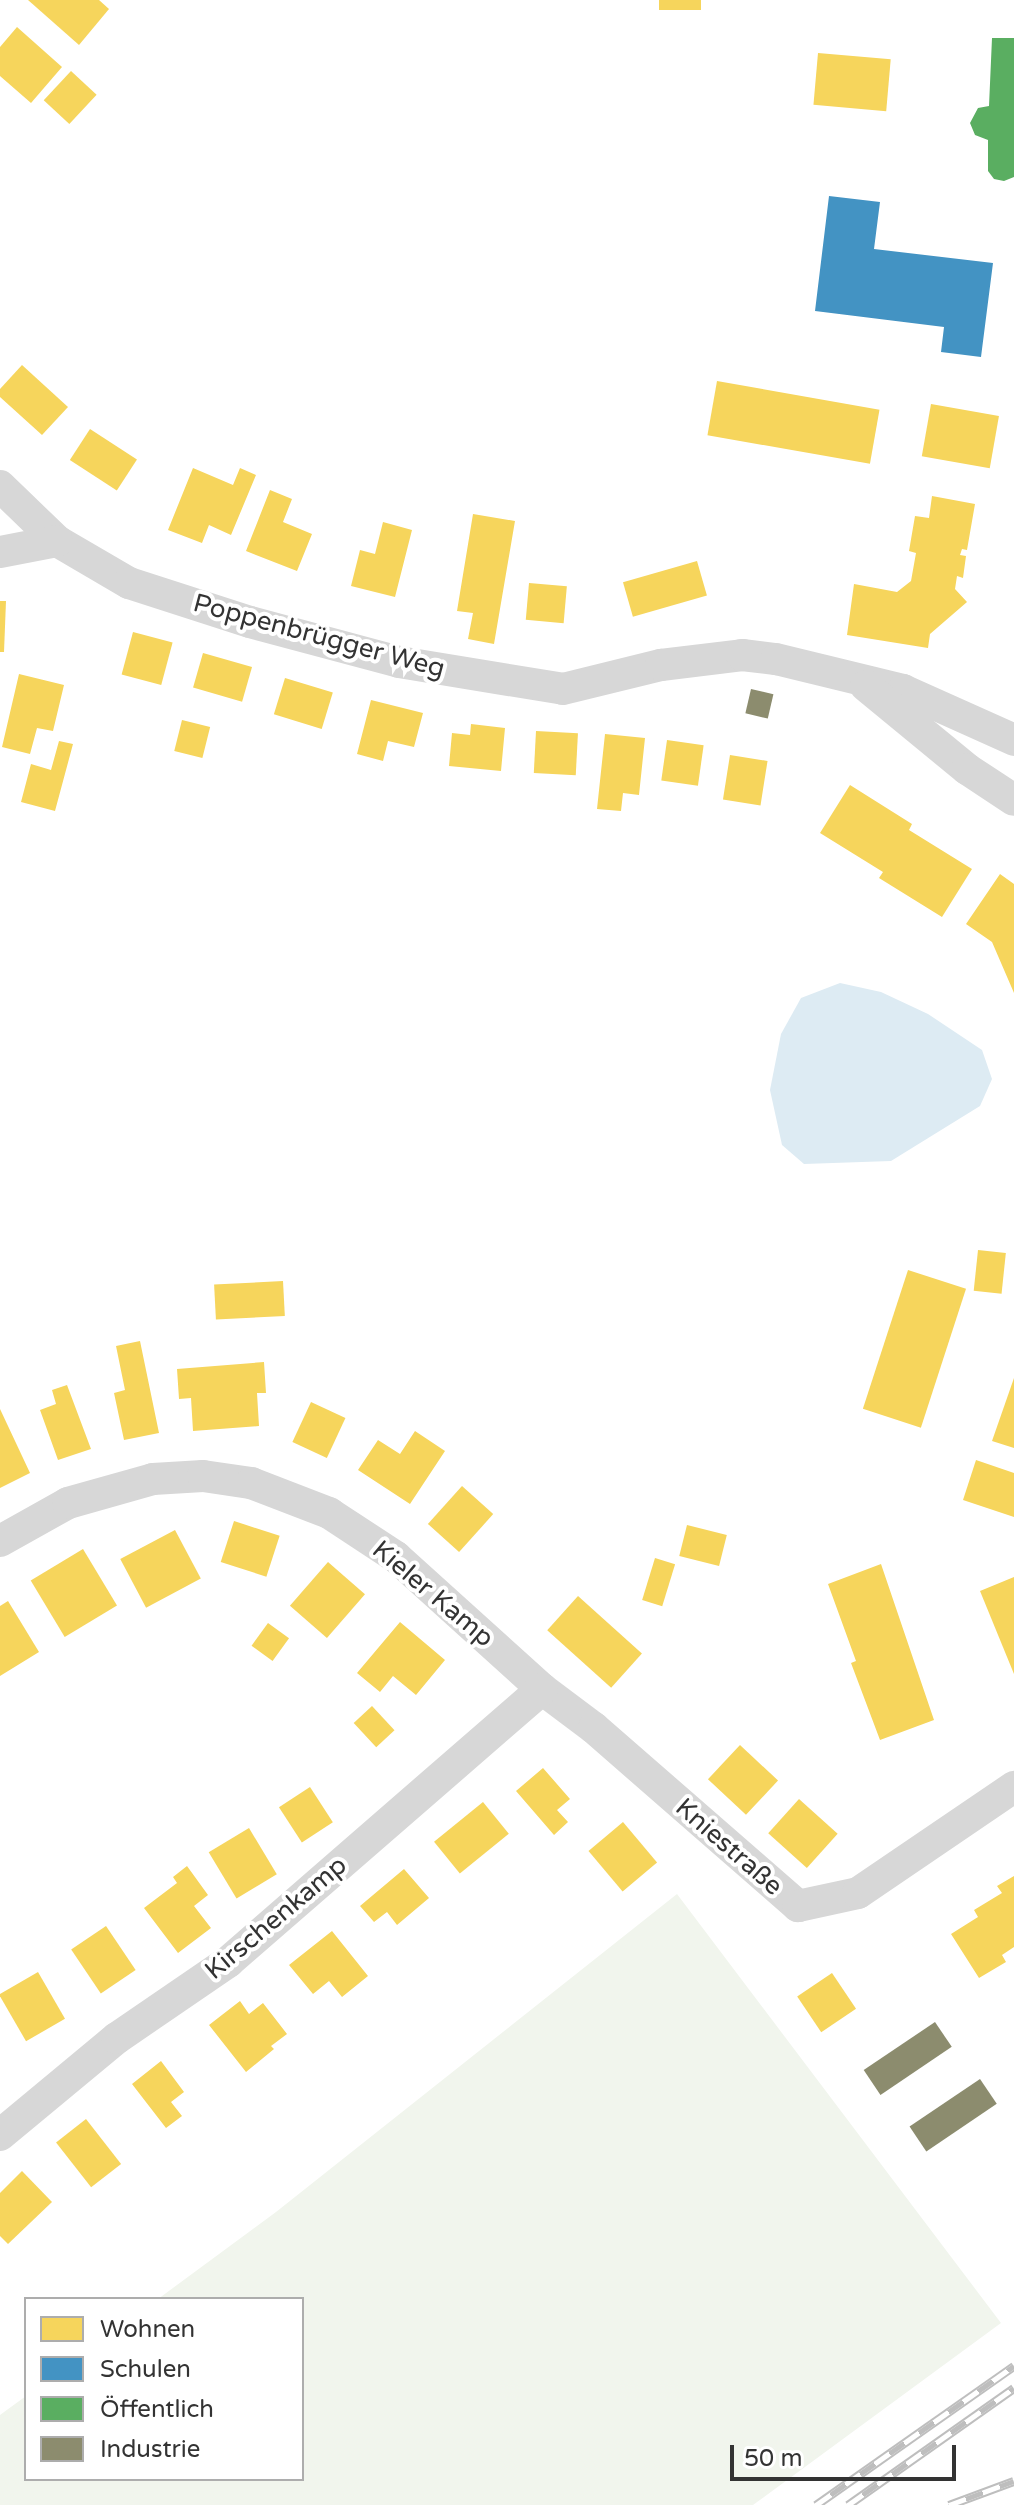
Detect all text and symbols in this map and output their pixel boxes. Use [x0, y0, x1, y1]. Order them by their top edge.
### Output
street label: Poppenbrügger Weg [190, 587, 448, 685]
street label: Kieler Kamp [366, 1534, 500, 1654]
street label: Kniestraße [669, 1792, 789, 1902]
street label: Kirschenkamp [199, 1850, 353, 1986]
legend [24, 2297, 304, 2481]
text: Wohnen [100, 2315, 195, 2344]
text: Schulen [100, 2355, 191, 2384]
text: Öffentlich [100, 2395, 214, 2424]
scale bar [734, 2429, 960, 2479]
text: Industrie [100, 2435, 200, 2464]
text: 50 m [744, 2444, 802, 2473]

